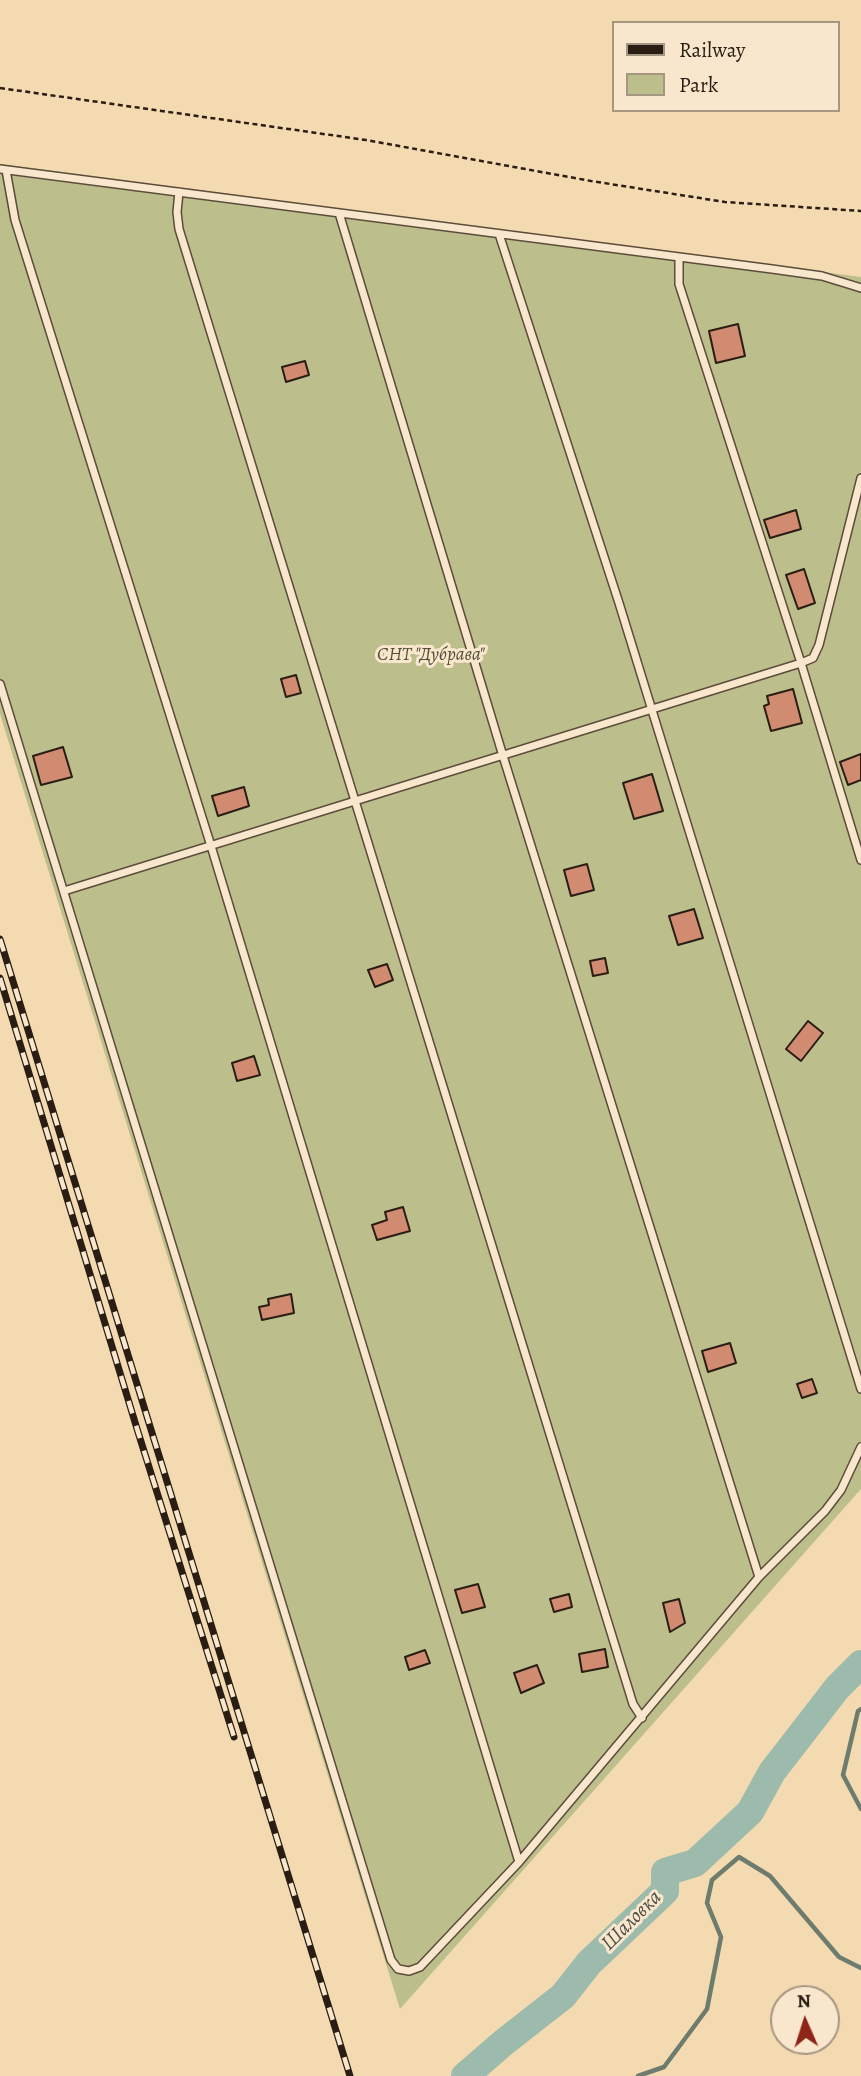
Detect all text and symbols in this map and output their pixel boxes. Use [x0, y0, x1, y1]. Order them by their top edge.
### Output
legend [612, 21, 840, 112]
text: Railway [679, 36, 745, 64]
text: Park [679, 71, 718, 99]
park label: СНТ "Дубрава" [377, 644, 485, 666]
water label: Шаловка [597, 1886, 667, 1956]
north arrow [770, 1985, 840, 2055]
text: N [796, 1988, 812, 2014]

